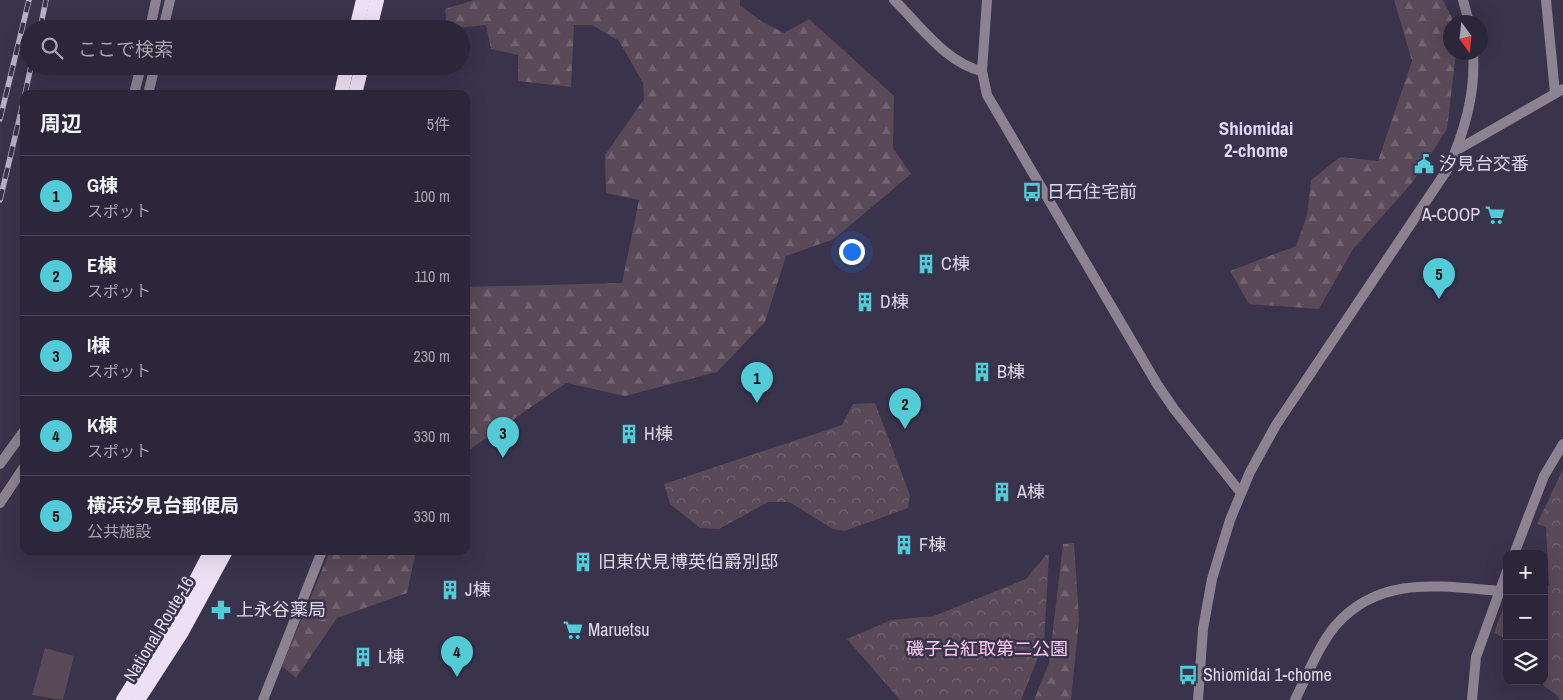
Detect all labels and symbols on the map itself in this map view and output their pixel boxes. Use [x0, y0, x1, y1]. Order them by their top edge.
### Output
north arrow [1443, 15, 1488, 60]
district label: Shiomidai 2-chome [1219, 115, 1293, 163]
place label: 汐見台交番 [1439, 151, 1529, 176]
public building icon: 汐見台交番 [1413, 153, 1435, 175]
place label: 日石住宅前 [1047, 179, 1137, 204]
bus stop icon: 日石住宅前 [1021, 181, 1043, 203]
place label: A-COOP [1421, 202, 1480, 227]
supermarket icon: A-COOP [1484, 204, 1506, 226]
your location [839, 239, 865, 265]
place label: C棟 [941, 251, 970, 276]
building icon: C棟 [915, 253, 937, 275]
pin: 5 [1423, 258, 1455, 299]
place label: D棟 [880, 289, 909, 314]
building icon: D棟 [854, 291, 876, 313]
place label: B棟 [997, 359, 1025, 384]
building icon: B棟 [971, 361, 993, 383]
pin: 1 [741, 362, 773, 403]
pin: 2 [889, 388, 921, 429]
pin: 3 [487, 417, 519, 458]
place label: H棟 [644, 421, 673, 446]
building icon: H棟 [618, 423, 640, 445]
place label: A棟 [1016, 479, 1045, 504]
building icon: A棟 [991, 481, 1013, 503]
place label: F棟 [919, 532, 946, 557]
building icon: F棟 [893, 534, 915, 556]
place label: 旧東伏見博英伯爵別邸 [598, 549, 778, 574]
building icon: 旧東伏見博英伯爵別邸 [572, 551, 594, 573]
street label: National Route 16 [117, 571, 200, 686]
place label: J棟 [465, 577, 490, 602]
building icon: J棟 [439, 579, 461, 601]
place label: 上永谷薬局 [236, 597, 326, 622]
pharmacy icon: 上永谷薬局 [210, 599, 232, 621]
place label: Maruetsu [588, 617, 650, 642]
supermarket icon: Maruetsu [562, 619, 584, 641]
pin: 4 [441, 636, 473, 677]
park label: 磯子台紅取第二公園 [906, 636, 1068, 661]
place label: L棟 [378, 644, 404, 669]
building icon: L棟 [352, 646, 374, 668]
place label: Shiomidai 1-chome [1203, 662, 1332, 687]
bus stop icon: Shiomidai 1-chome [1177, 664, 1199, 686]

